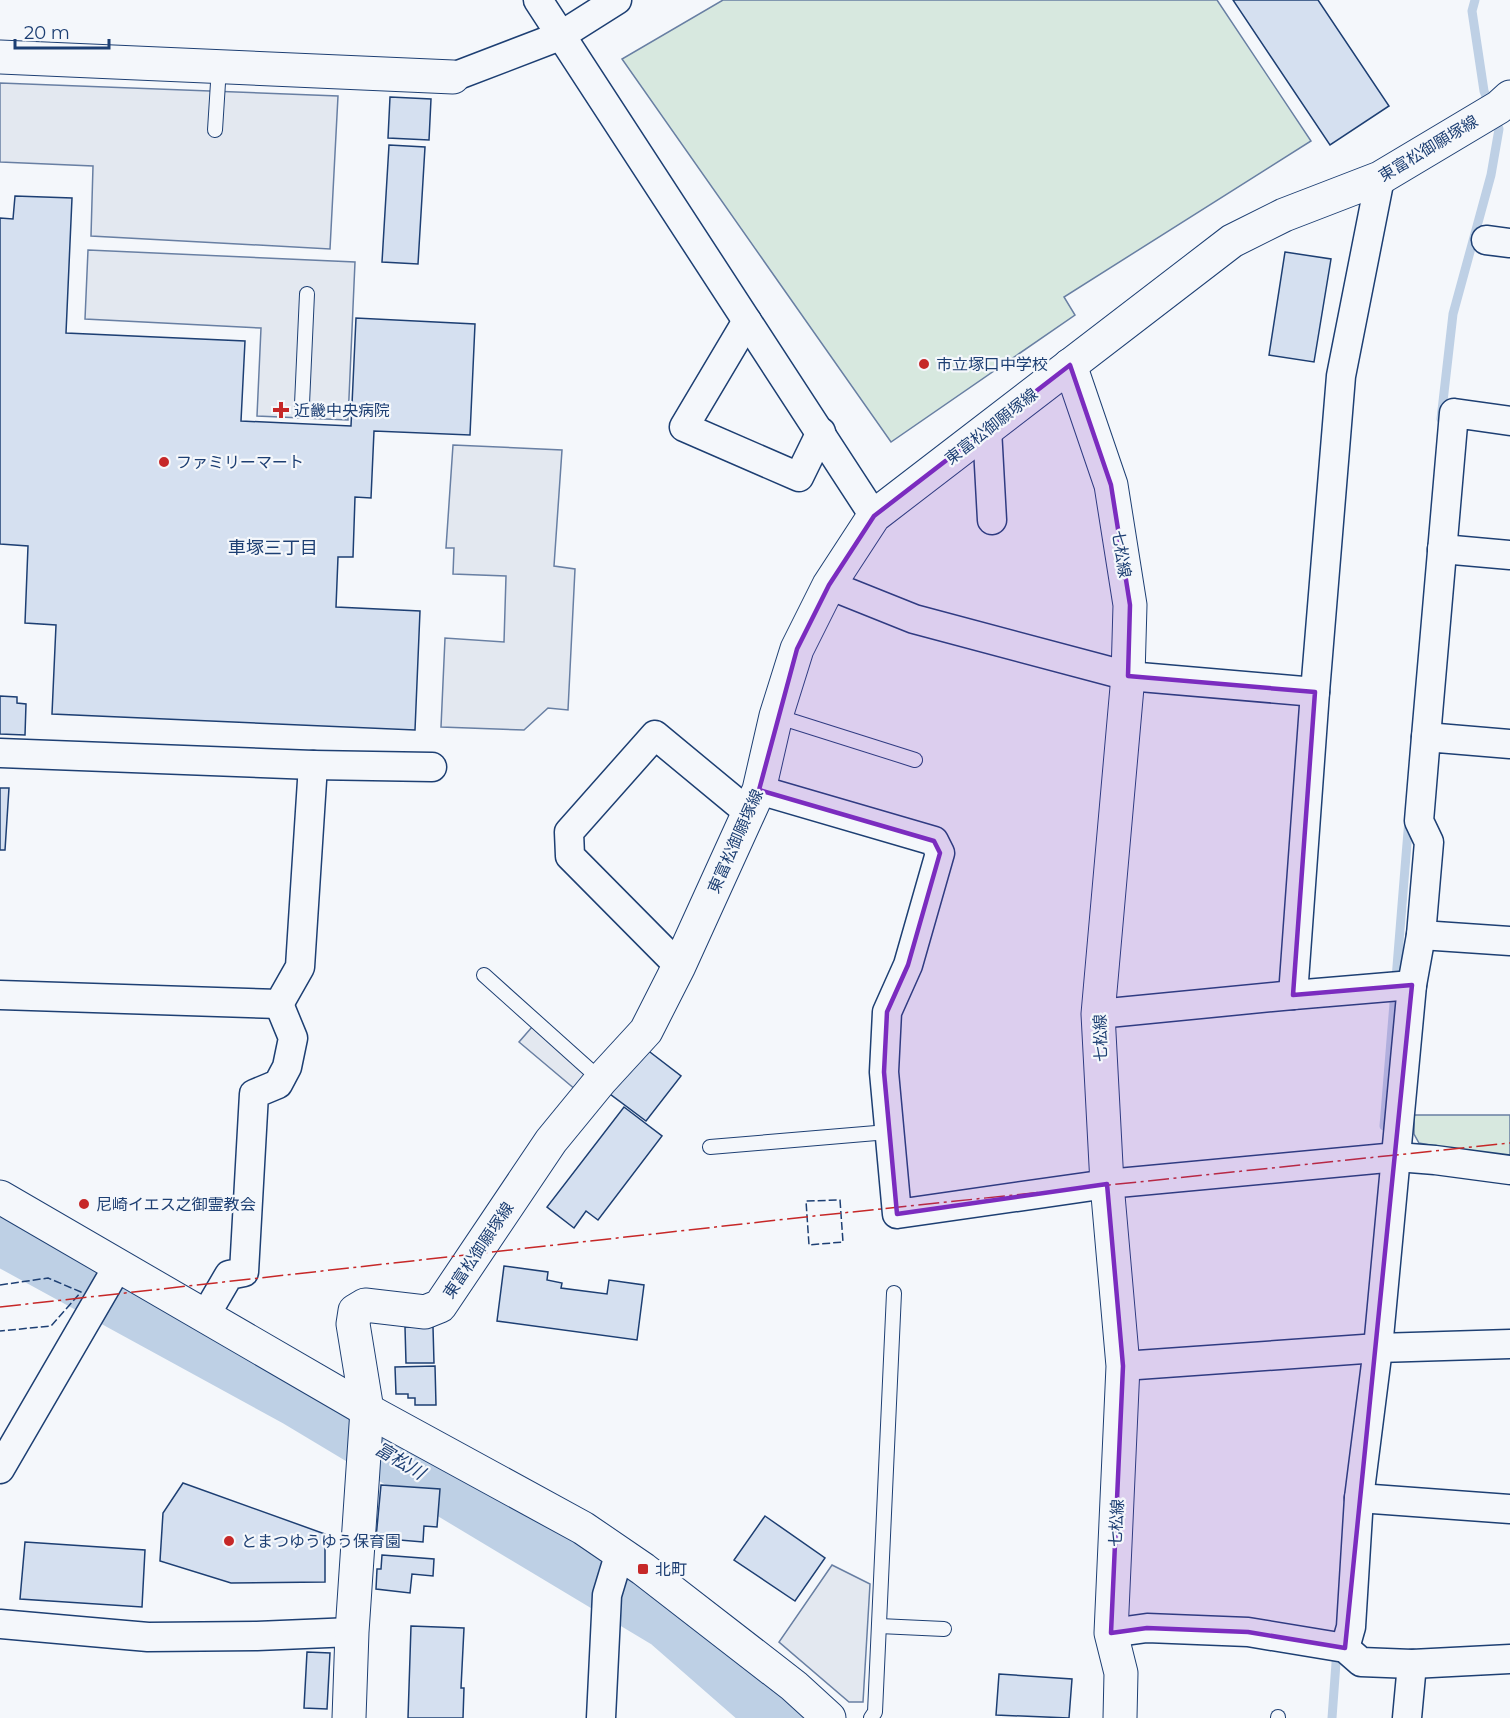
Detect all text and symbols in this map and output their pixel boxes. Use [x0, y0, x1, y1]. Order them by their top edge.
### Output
scale bar [15, 12, 110, 50]
text: 20 m [24, 22, 70, 44]
street label: 東富松御願塚線 [1375, 111, 1481, 185]
place label: 市立塚口中学校 [936, 355, 1048, 374]
marker: 市立塚口中学校 [917, 357, 931, 371]
street label: 東富松御願塚線 [941, 384, 1041, 468]
marker: 近畿中央病院 [272, 401, 290, 419]
place label: 近畿中央病院 [294, 401, 390, 420]
place label: ファミリーマート [176, 453, 304, 472]
marker: ファミリーマート [157, 455, 171, 469]
street label: 七松線 [1108, 529, 1135, 579]
district label: 車塚三丁目 [228, 537, 318, 559]
street label: 東富松御願塚線 [704, 786, 767, 896]
street label: 七松線 [1091, 1014, 1110, 1062]
place label: 尼崎イエス之御霊教会 [96, 1195, 256, 1214]
marker: 尼崎イエス之御霊教会 [77, 1197, 91, 1211]
street label: 東富松御願塚線 [439, 1199, 518, 1302]
water label: 富松川 [371, 1438, 431, 1485]
street label: 七松線 [1106, 1499, 1127, 1547]
place label: とまつゆうゆう保育園 [241, 1532, 401, 1551]
marker: とまつゆうゆう保育園 [222, 1534, 236, 1548]
place label: 北町 [655, 1560, 687, 1579]
marker: 北町 [636, 1562, 650, 1576]

